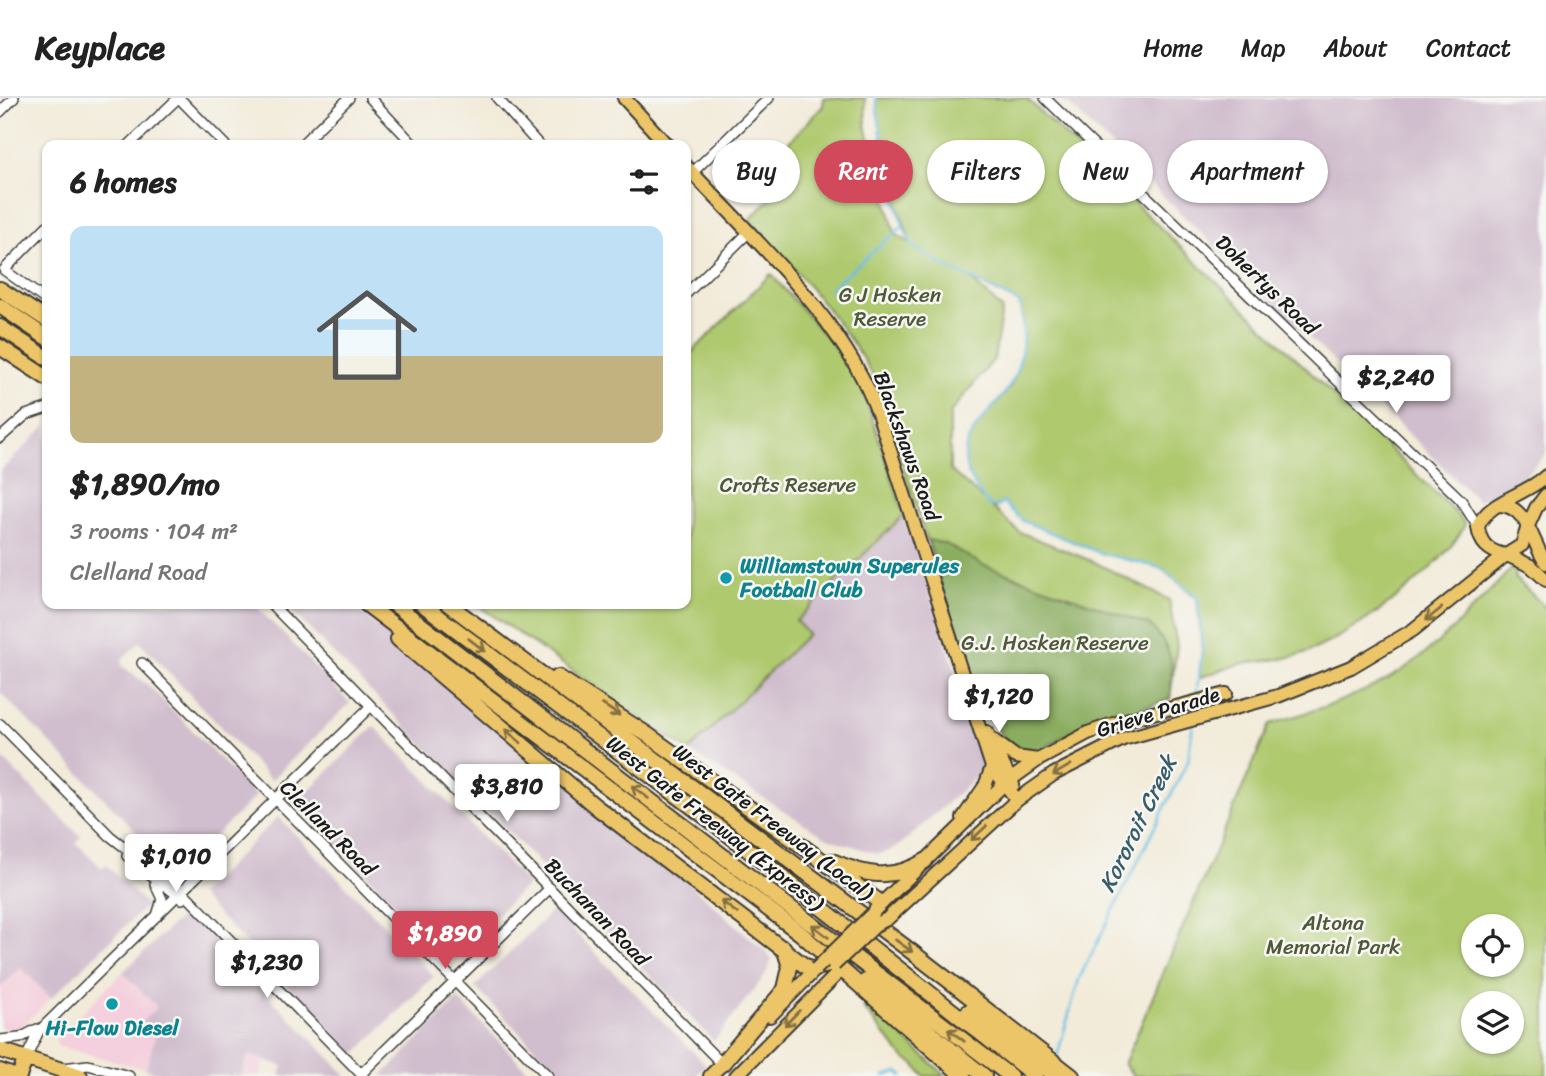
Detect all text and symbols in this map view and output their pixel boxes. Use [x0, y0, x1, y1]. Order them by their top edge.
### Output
text: Keyplace [35, 19, 165, 77]
text: Home [1143, 27, 1203, 69]
text: Map [1241, 27, 1285, 69]
text: About [1323, 27, 1388, 69]
text: Contact [1426, 27, 1511, 69]
chip: Buy [712, 140, 800, 203]
chip: Rent [814, 140, 913, 203]
chip: Filters [927, 140, 1045, 203]
chip: New [1059, 140, 1153, 203]
chip: Apartment [1167, 140, 1328, 203]
text: 6 homes [70, 155, 177, 209]
icon: filters [625, 163, 663, 201]
street label: Dohertys Road [1206, 225, 1329, 346]
icon: home [304, 272, 430, 398]
park label: G J Hosken Reserve [839, 276, 941, 338]
pin: $2,240 [1339, 356, 1453, 415]
text: $2,240 [1357, 357, 1435, 398]
street label: Blackshaws Road [862, 366, 952, 528]
text: $1,890/mo [70, 457, 220, 511]
park label: Crofts Reserve [720, 466, 857, 504]
text: 3 rooms · 104 m² [70, 511, 238, 552]
place label: Williamstown Superules Football Club [739, 547, 960, 609]
text: Clelland Road [70, 552, 207, 593]
marker: Williamstown Superules Football Club [718, 570, 734, 586]
one-way arrow [1425, 606, 1443, 622]
park label: G.J. Hosken Reserve [961, 624, 1149, 662]
one-way arrow [467, 637, 486, 652]
pin: $1,120 [942, 674, 1056, 734]
street label: Grieve Parade [1092, 675, 1224, 749]
text: $1,120 [964, 676, 1034, 717]
one-way arrow [600, 704, 620, 718]
street label: West Gate Freeway (Express) [597, 725, 834, 922]
one-way arrow [504, 728, 522, 744]
street label: West Gate Freeway (Local) [664, 733, 883, 912]
water label: Kororoit Creek [1087, 746, 1190, 900]
one-way arrow [1053, 763, 1073, 777]
pin: $3,810 [450, 764, 564, 824]
text: $3,810 [471, 766, 543, 807]
street label: Clelland Road [270, 770, 387, 887]
one-way arrow [631, 784, 649, 799]
one-way arrow [971, 825, 988, 842]
pin: $1,010 [119, 834, 233, 894]
text: $1,010 [141, 836, 211, 877]
street label: Buchanan Road [535, 848, 661, 977]
one-way arrow [721, 900, 739, 915]
park label: Altona Memorial Park [1266, 904, 1400, 966]
pin: $1,890 [388, 912, 502, 971]
text: $1,890 [408, 913, 482, 954]
map controls [1461, 914, 1524, 1054]
button: locate [1461, 914, 1524, 977]
one-way arrow [811, 923, 830, 938]
one-way arrow [894, 939, 913, 953]
pin: $1,230 [210, 940, 324, 1000]
text: $1,230 [231, 942, 303, 983]
button: layers [1461, 991, 1524, 1054]
marker: Hi-Flow Diesel [104, 996, 120, 1012]
place label: Hi-Flow Diesel [44, 1009, 180, 1047]
one-way arrow [783, 1009, 800, 1026]
one-way arrow [947, 1028, 966, 1042]

